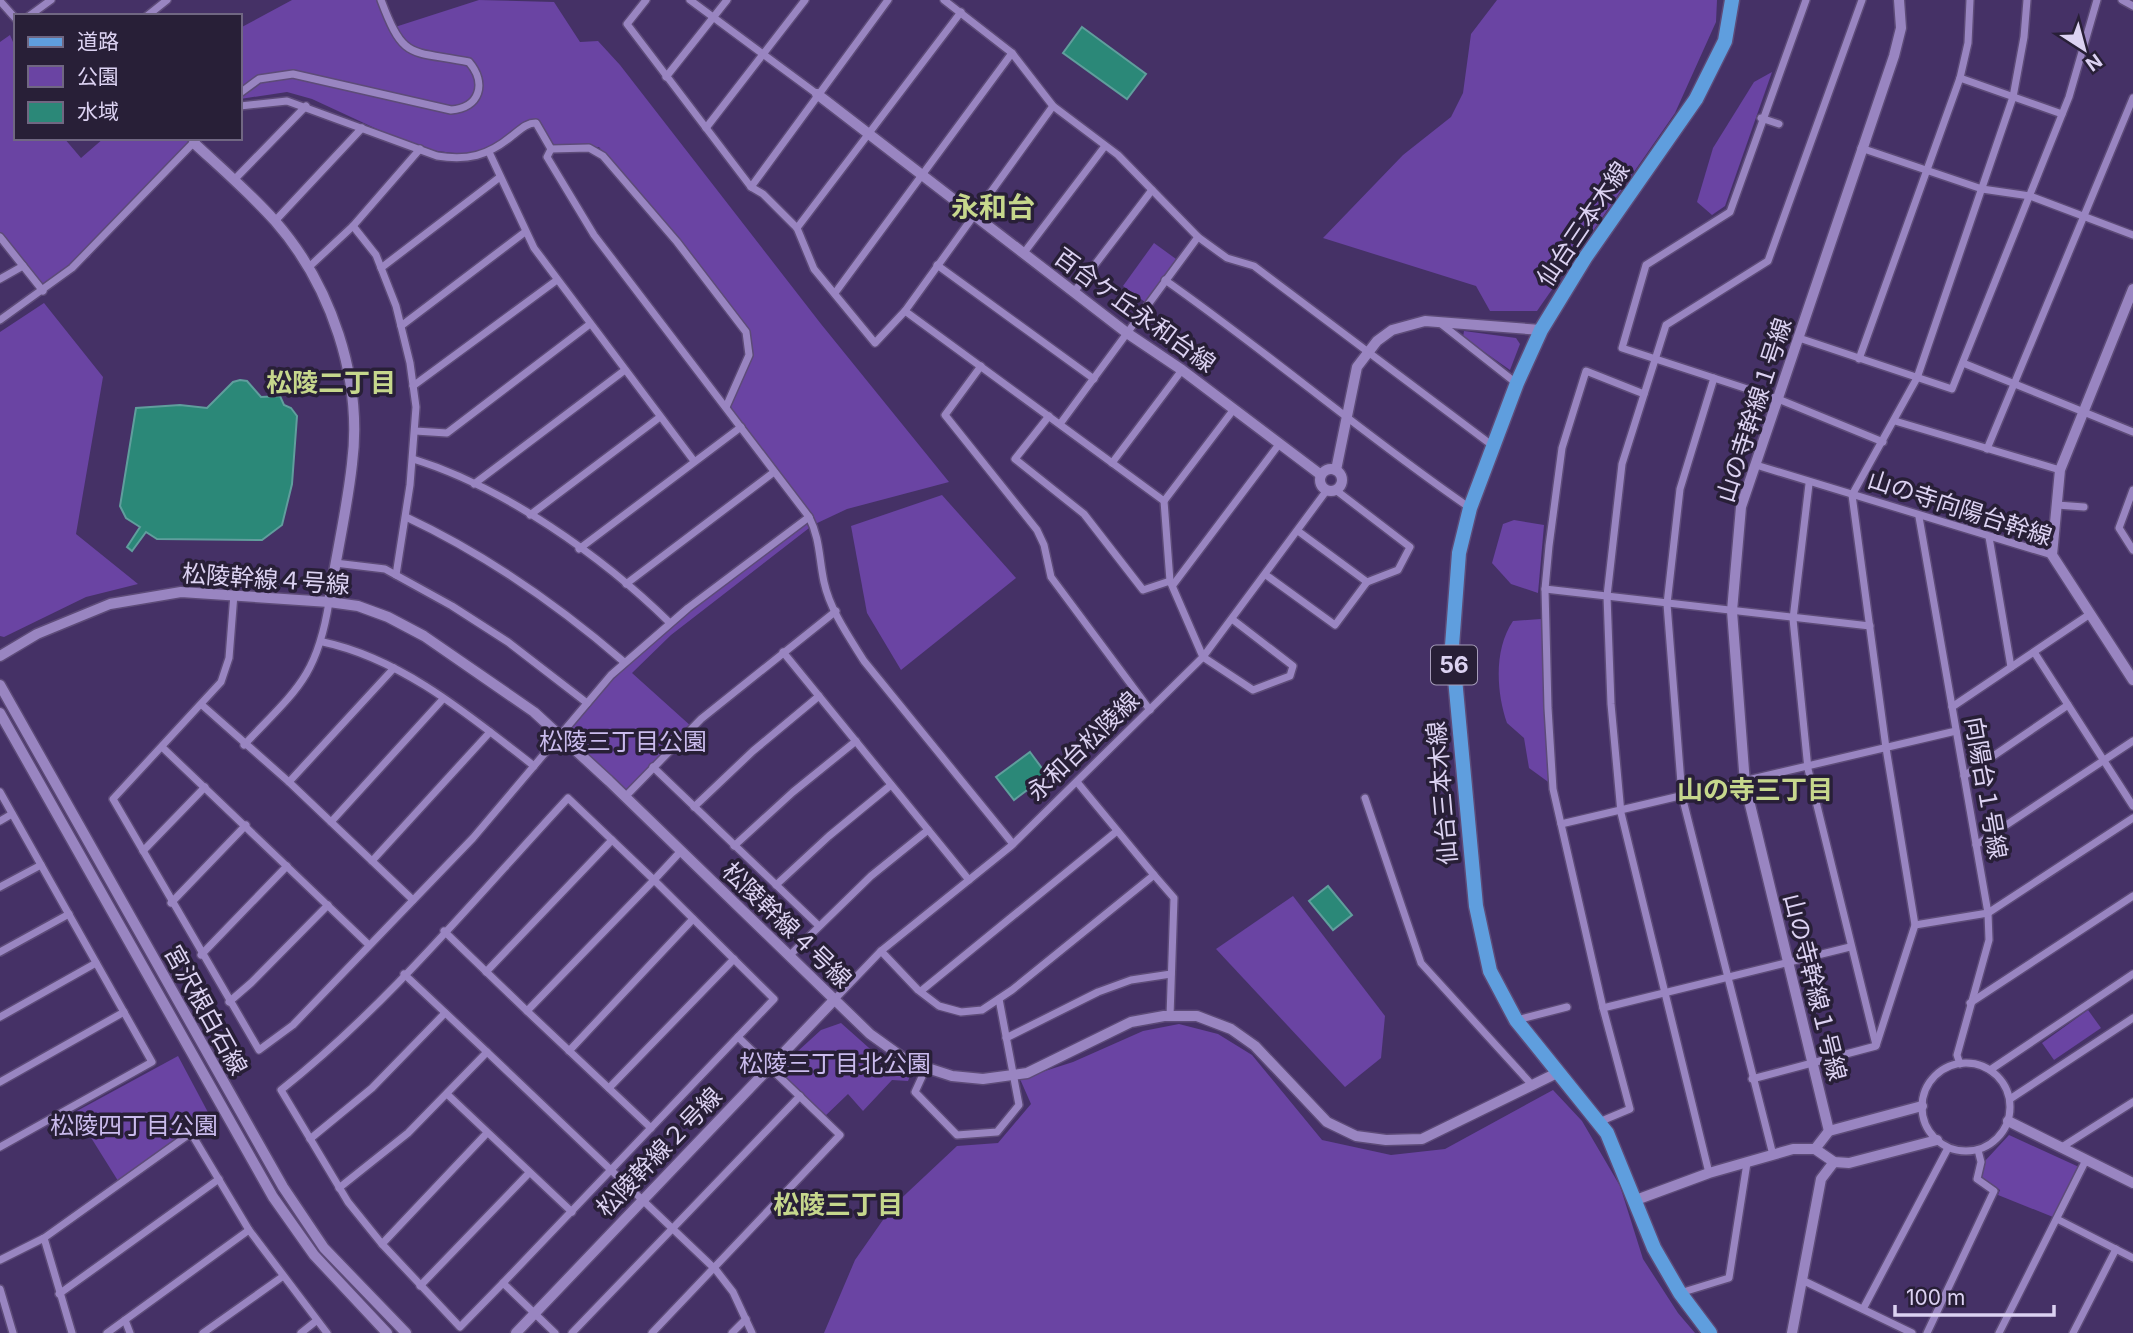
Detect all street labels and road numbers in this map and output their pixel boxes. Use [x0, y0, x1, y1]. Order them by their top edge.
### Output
street label: 仙台三本木線 [1531, 156, 1635, 292]
street label: 百合ケ丘永和台線 [1049, 242, 1221, 378]
street label: 山の寺幹線１号線 [1711, 314, 1797, 506]
street label: 山の寺向陽台幹線 [1864, 465, 2056, 551]
street label: 松陵幹線４号線 [181, 559, 351, 599]
road number: 56 [1431, 646, 1477, 684]
street label: 永和台松陵線 [1021, 686, 1145, 806]
street label: 向陽台１号線 [1959, 715, 2013, 861]
street label: 仙台三本木線 [1421, 720, 1463, 866]
street label: 松陵幹線４号線 [717, 856, 857, 994]
street label: 山の寺幹線１号線 [1778, 890, 1852, 1084]
street label: 宮沢根白石線 [158, 940, 254, 1080]
street label: 松陵幹線２号線 [590, 1082, 728, 1222]

